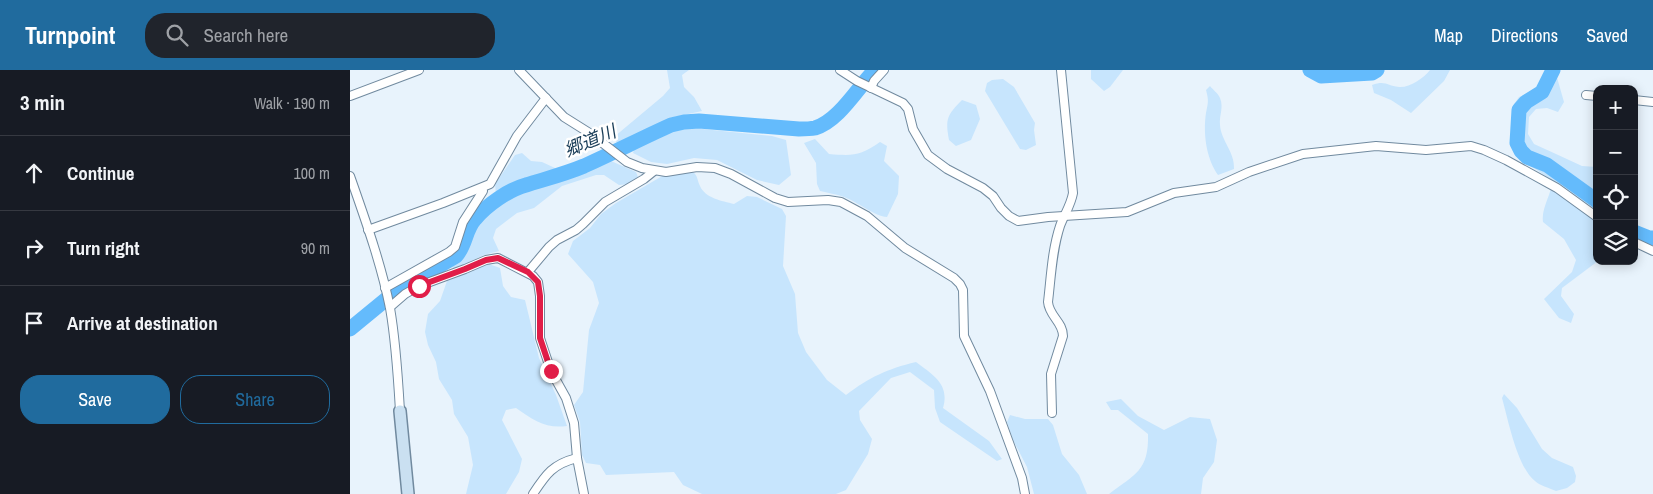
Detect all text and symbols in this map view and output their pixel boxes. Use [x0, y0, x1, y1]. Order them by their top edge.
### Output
search box [145, 13, 495, 58]
text: Turnpoint [25, 19, 115, 51]
icon: search [163, 21, 191, 49]
text: Search here [203, 22, 288, 48]
text: Map [1434, 23, 1463, 48]
text: Directions [1491, 23, 1558, 48]
text: Saved [1586, 23, 1628, 48]
map controls [1593, 85, 1638, 265]
button: + [1593, 85, 1638, 130]
text: 3 min [20, 88, 65, 117]
text: Walk · 190 m [254, 92, 330, 114]
water label: 郷道川 [560, 118, 621, 163]
button: − [1593, 130, 1638, 175]
icon: ahead [20, 159, 48, 187]
text: Continue [67, 160, 135, 186]
text: 100 m [294, 162, 330, 184]
button: locate [1593, 175, 1638, 220]
button: layers [1593, 220, 1638, 265]
icon: right [20, 234, 48, 262]
text: Turn right [67, 235, 139, 261]
text: 90 m [301, 237, 330, 259]
route start [408, 275, 431, 298]
icon: arrive [20, 309, 48, 337]
text: Arrive at destination [67, 310, 218, 336]
route end [540, 360, 563, 383]
button: Save [20, 375, 170, 424]
button: Share [180, 375, 330, 424]

